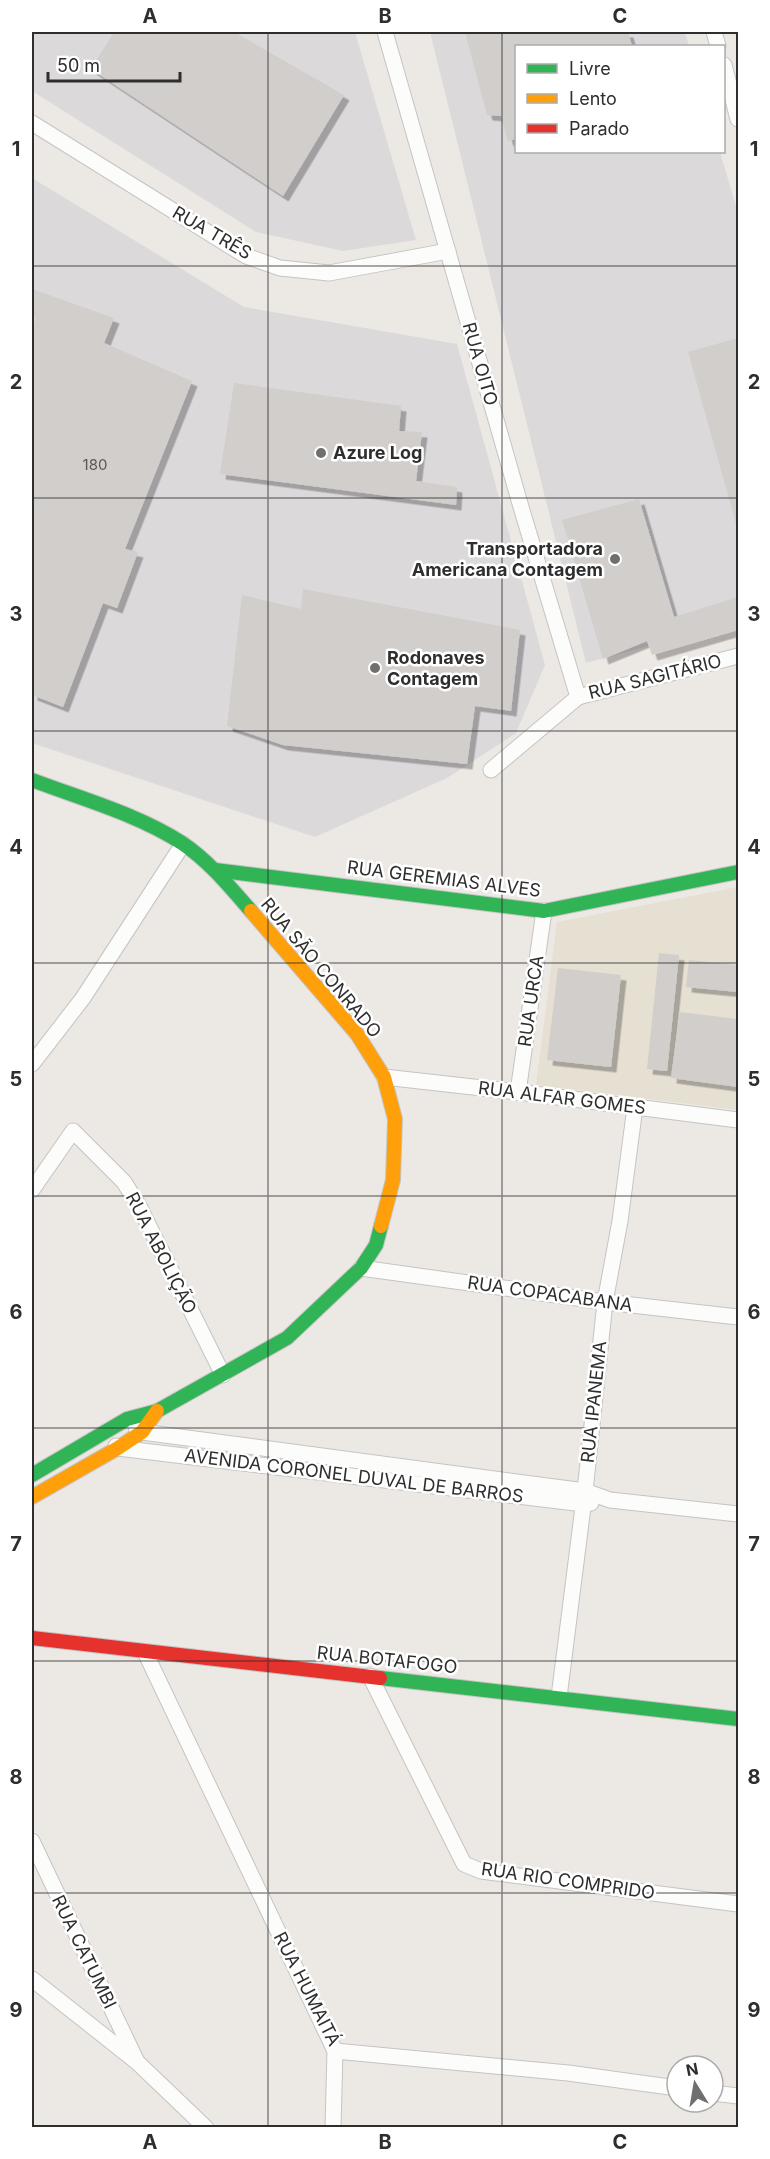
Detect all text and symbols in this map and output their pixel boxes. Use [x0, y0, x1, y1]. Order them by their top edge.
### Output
text: A [143, 4, 158, 28]
text: B [378, 4, 392, 28]
text: C [613, 4, 627, 28]
scale bar [48, 45, 180, 83]
legend [515, 45, 725, 153]
text: 50 m [57, 55, 100, 76]
text: Livre [569, 58, 611, 79]
text: Lento [569, 88, 617, 109]
text: Parado [569, 118, 629, 139]
text: 1 [12, 137, 20, 161]
text: 1 [750, 137, 758, 161]
street label: RUA TRÊS [169, 201, 256, 264]
street label: RUA OITO [459, 320, 502, 408]
text: 2 [10, 370, 22, 394]
text: 2 [748, 370, 760, 394]
place label: Azure Log [333, 442, 422, 463]
marker: Azure Log [314, 446, 328, 460]
house number: 180 [83, 455, 107, 474]
place label: Transportadora Americana Contagem [412, 538, 603, 580]
marker: Transportadora Americana Contagem [608, 552, 622, 566]
text: 3 [10, 602, 22, 626]
text: 3 [748, 602, 760, 626]
place label: Rodonaves Contagem [387, 647, 485, 689]
street label: RUA SAGITÁRIO [586, 649, 724, 703]
marker: Rodonaves Contagem [368, 661, 382, 675]
text: 4 [9, 835, 23, 859]
text: 4 [747, 835, 761, 859]
street label: RUA GEREMIAS ALVES [346, 856, 542, 901]
street label: RUA SÃO CONRADO [257, 893, 387, 1042]
street label: RUA URCA [514, 954, 547, 1048]
text: 5 [10, 1067, 22, 1091]
text: 5 [748, 1067, 760, 1091]
street label: RUA ALFAR GOMES [477, 1077, 647, 1118]
street label: RUA ABOLIÇÃO [122, 1188, 202, 1317]
street label: RUA COPACABANA [466, 1272, 634, 1315]
text: 6 [10, 1300, 23, 1324]
text: 6 [748, 1300, 761, 1324]
street label: RUA IPANEMA [577, 1340, 610, 1464]
street label: AVENIDA CORONEL DUVAL DE BARROS [183, 1444, 525, 1507]
text: 7 [10, 1532, 22, 1556]
text: 7 [748, 1532, 760, 1556]
street label: RUA BOTAFOGO [316, 1642, 458, 1677]
text: 8 [9, 1765, 23, 1789]
text: 8 [747, 1765, 761, 1789]
street label: RUA RIO COMPRIDO [480, 1858, 656, 1903]
street label: RUA CATUMBI [48, 1892, 121, 2012]
street label: RUA HUMAITÁ [270, 1928, 346, 2049]
text: 9 [10, 1998, 23, 2022]
text: 9 [748, 1998, 761, 2022]
north arrow [665, 2054, 725, 2114]
text: N [684, 2058, 700, 2080]
text: A [143, 2130, 158, 2154]
text: B [378, 2130, 392, 2154]
text: C [613, 2130, 627, 2154]

